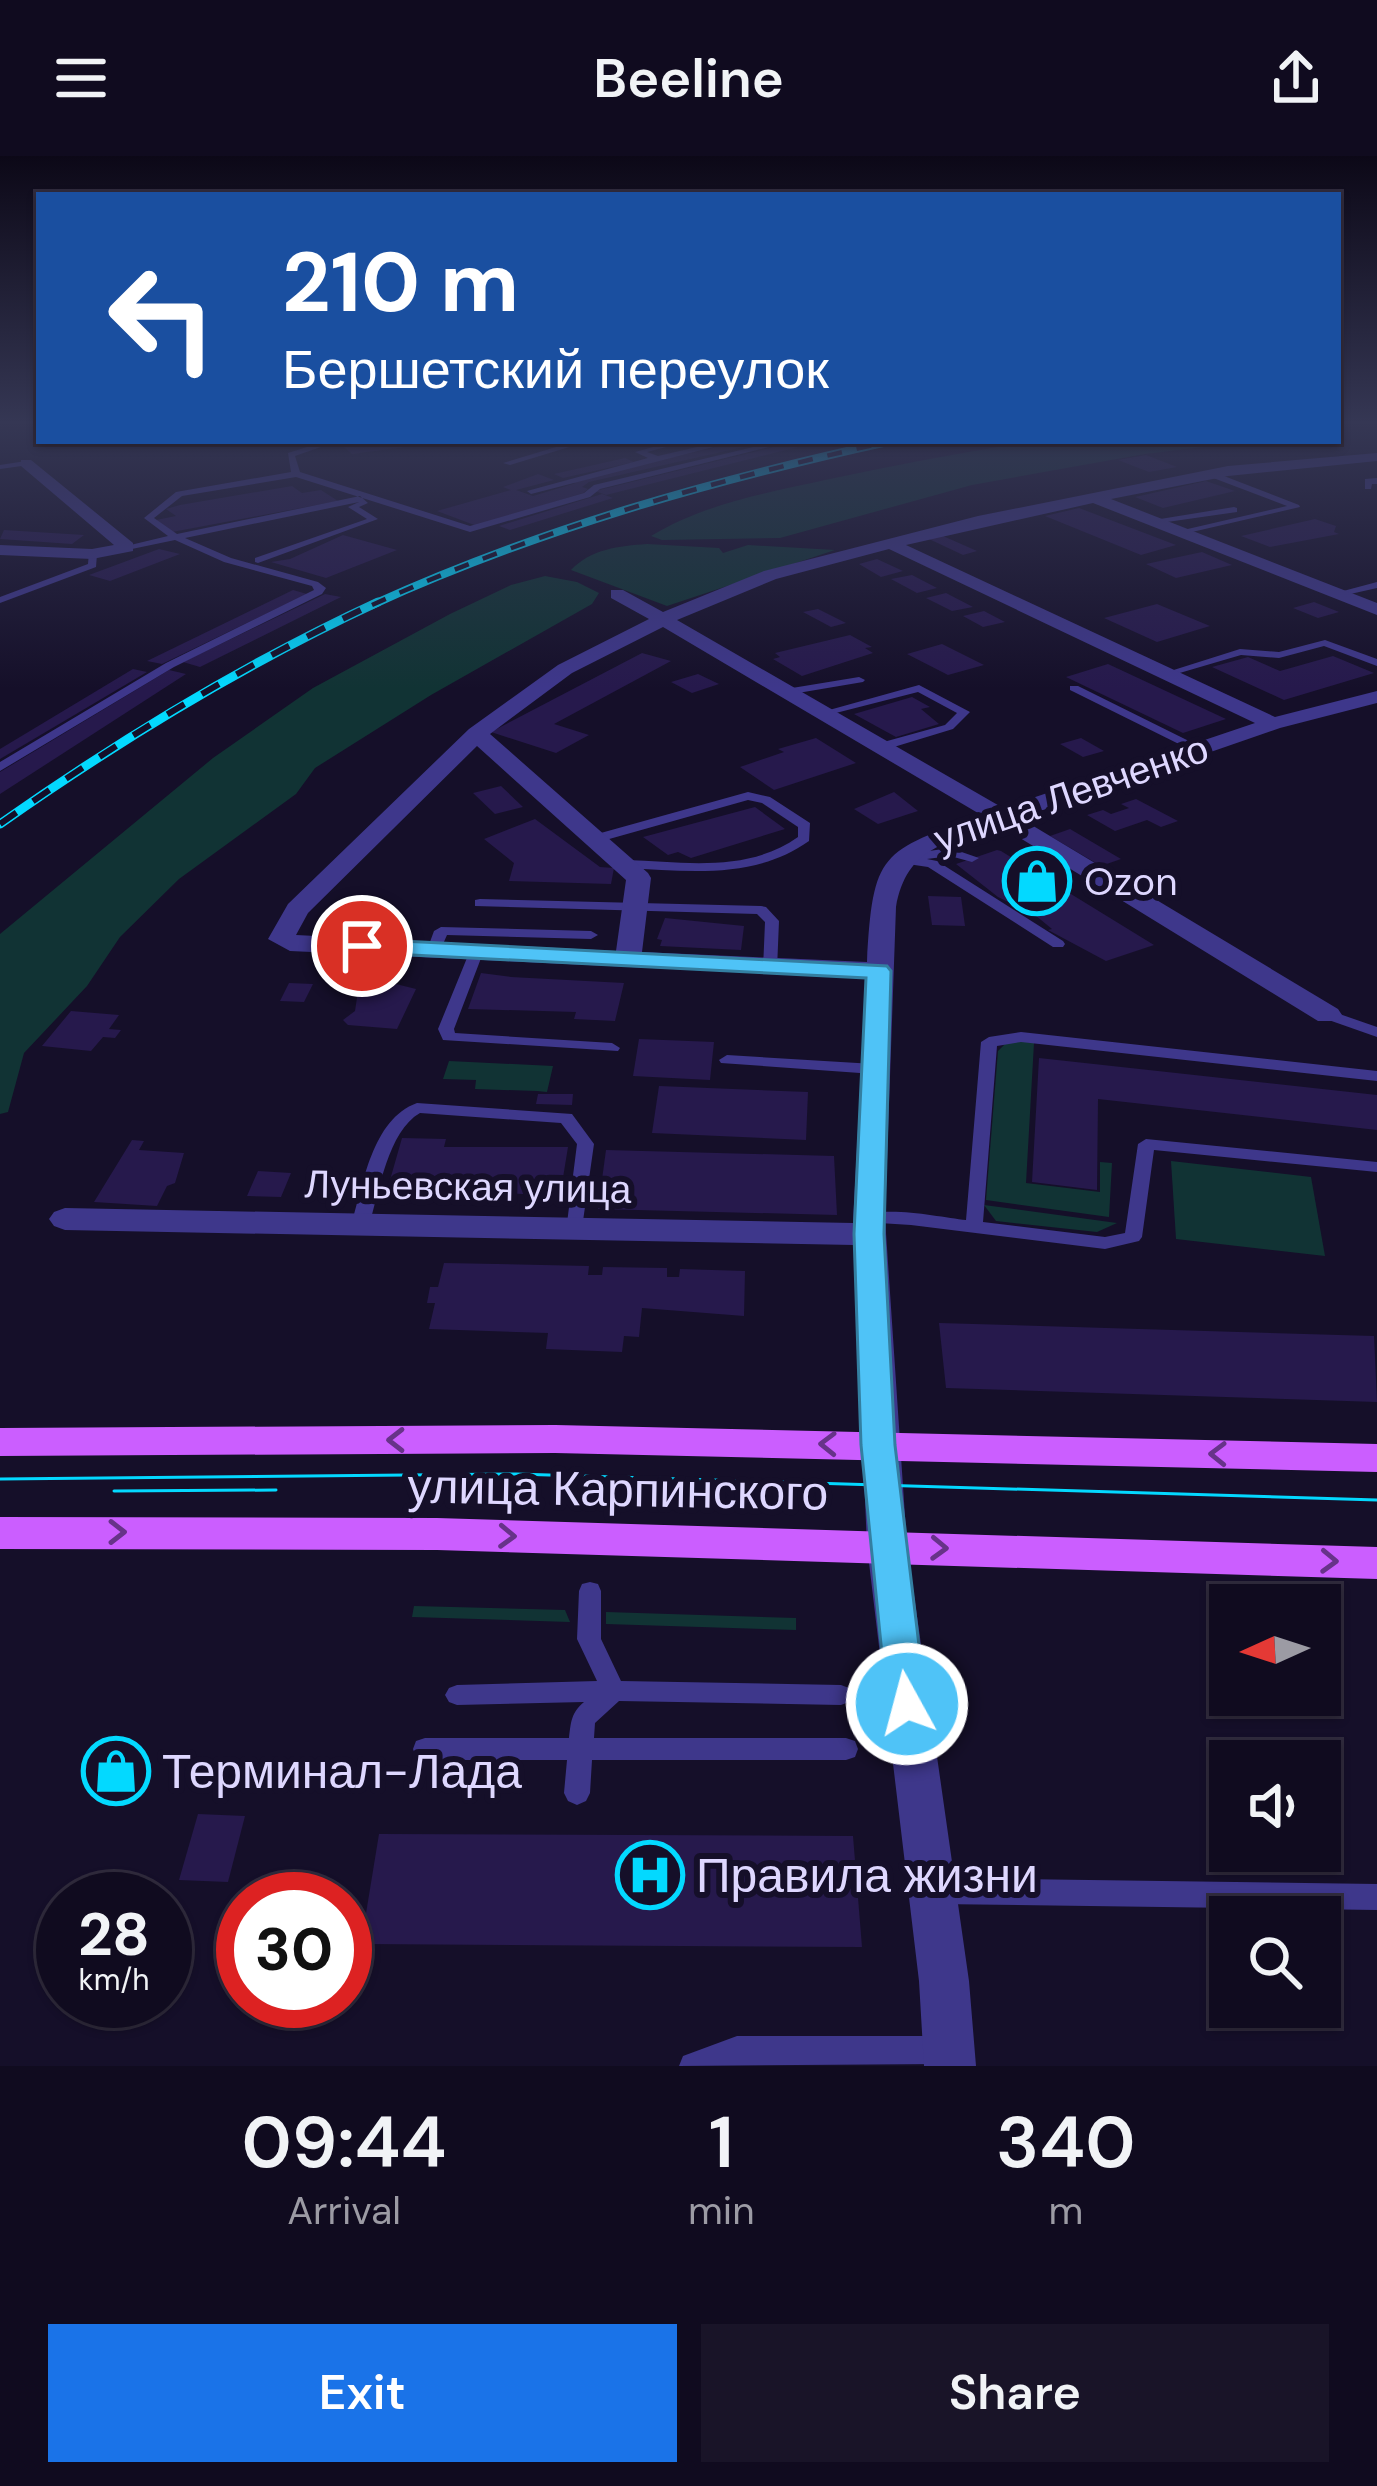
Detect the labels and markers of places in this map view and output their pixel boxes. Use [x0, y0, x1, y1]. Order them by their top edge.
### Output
shop icon: Ozon [1002, 846, 1072, 916]
place label: Ozon [1084, 856, 1178, 907]
pin [311, 895, 413, 997]
shop icon: Терминал-Лада [81, 1736, 151, 1806]
place label: Терминал-Лада [162, 1740, 522, 1803]
hospital icon: Правила жизни [615, 1840, 685, 1910]
place label: Правила жизни [696, 1844, 1038, 1907]

